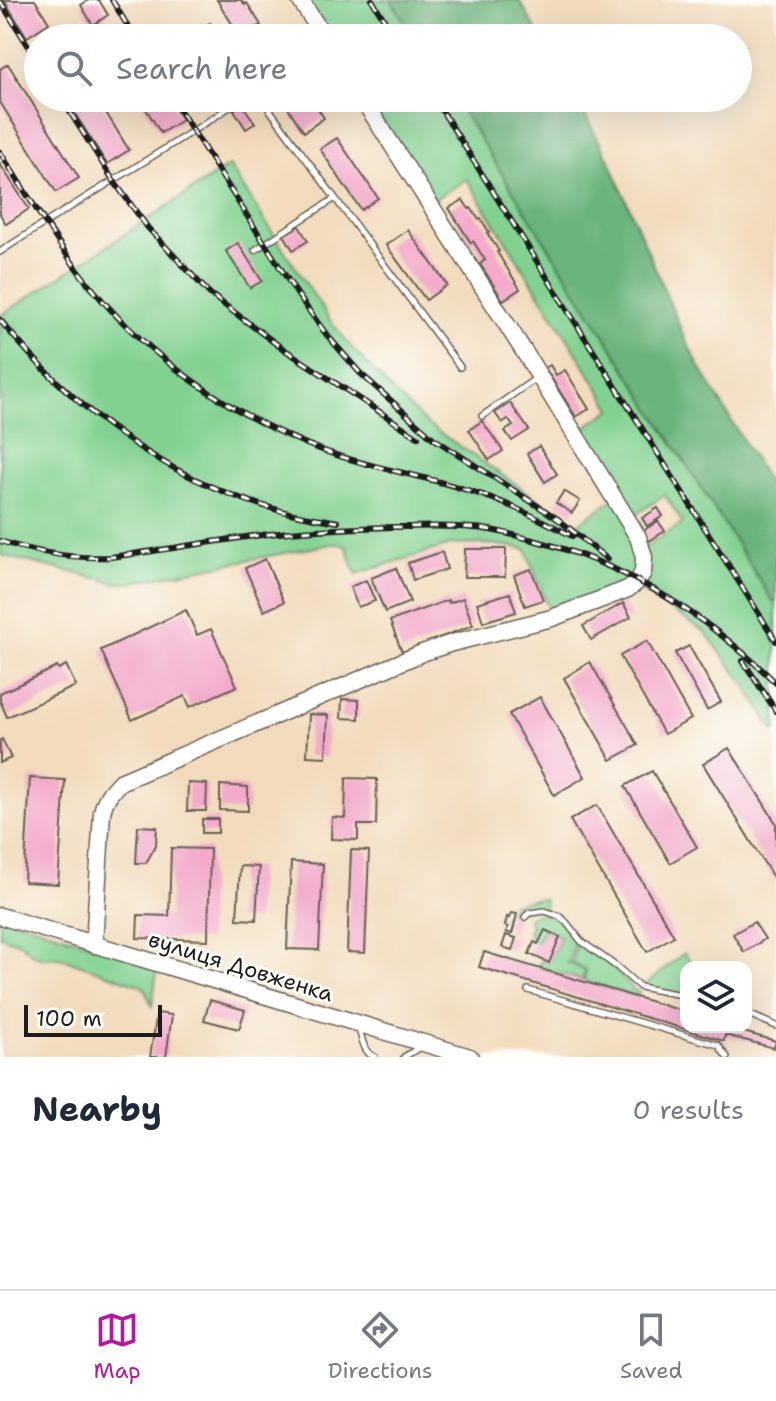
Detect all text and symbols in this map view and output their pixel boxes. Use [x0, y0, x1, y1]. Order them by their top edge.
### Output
search box [24, 24, 752, 112]
icon: search [52, 46, 96, 90]
text: Search here [116, 48, 287, 89]
street label: вулиця Довженка [145, 925, 337, 1008]
map controls [680, 961, 752, 1033]
button: layers [680, 961, 752, 1033]
scale bar [24, 1001, 162, 1037]
text: 100 m [36, 1004, 102, 1033]
text: Nearby [32, 1086, 162, 1132]
text: 0 results [632, 1092, 744, 1127]
tab: Map [94, 1308, 141, 1385]
tab: Directions [328, 1308, 433, 1385]
tab: Saved [620, 1308, 682, 1385]

